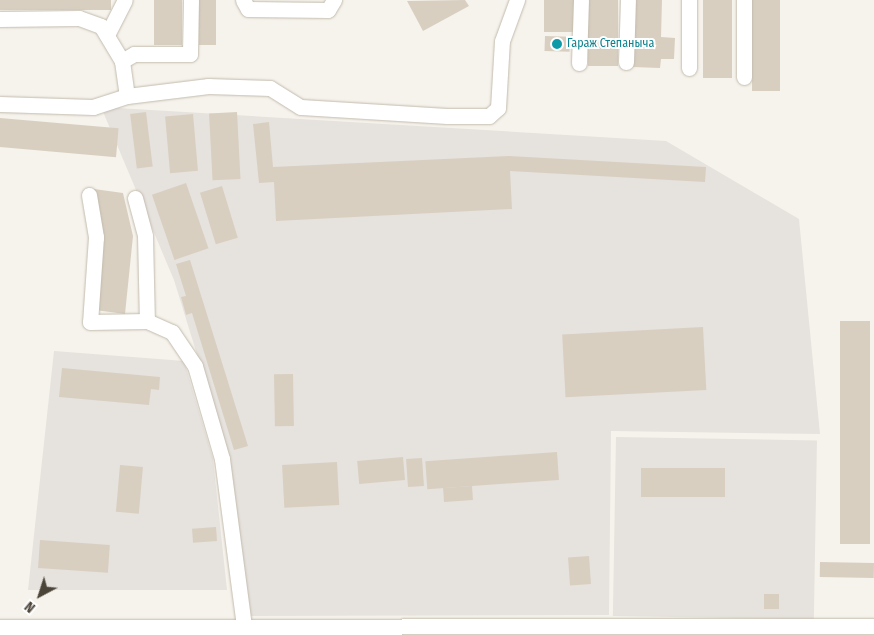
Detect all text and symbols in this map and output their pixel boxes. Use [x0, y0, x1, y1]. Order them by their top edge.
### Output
place label: Гараж Степаныча [567, 37, 654, 51]
marker: Гараж Степаныча [551, 38, 563, 50]
north arrow [15, 570, 65, 620]
text: N [21, 598, 39, 616]

